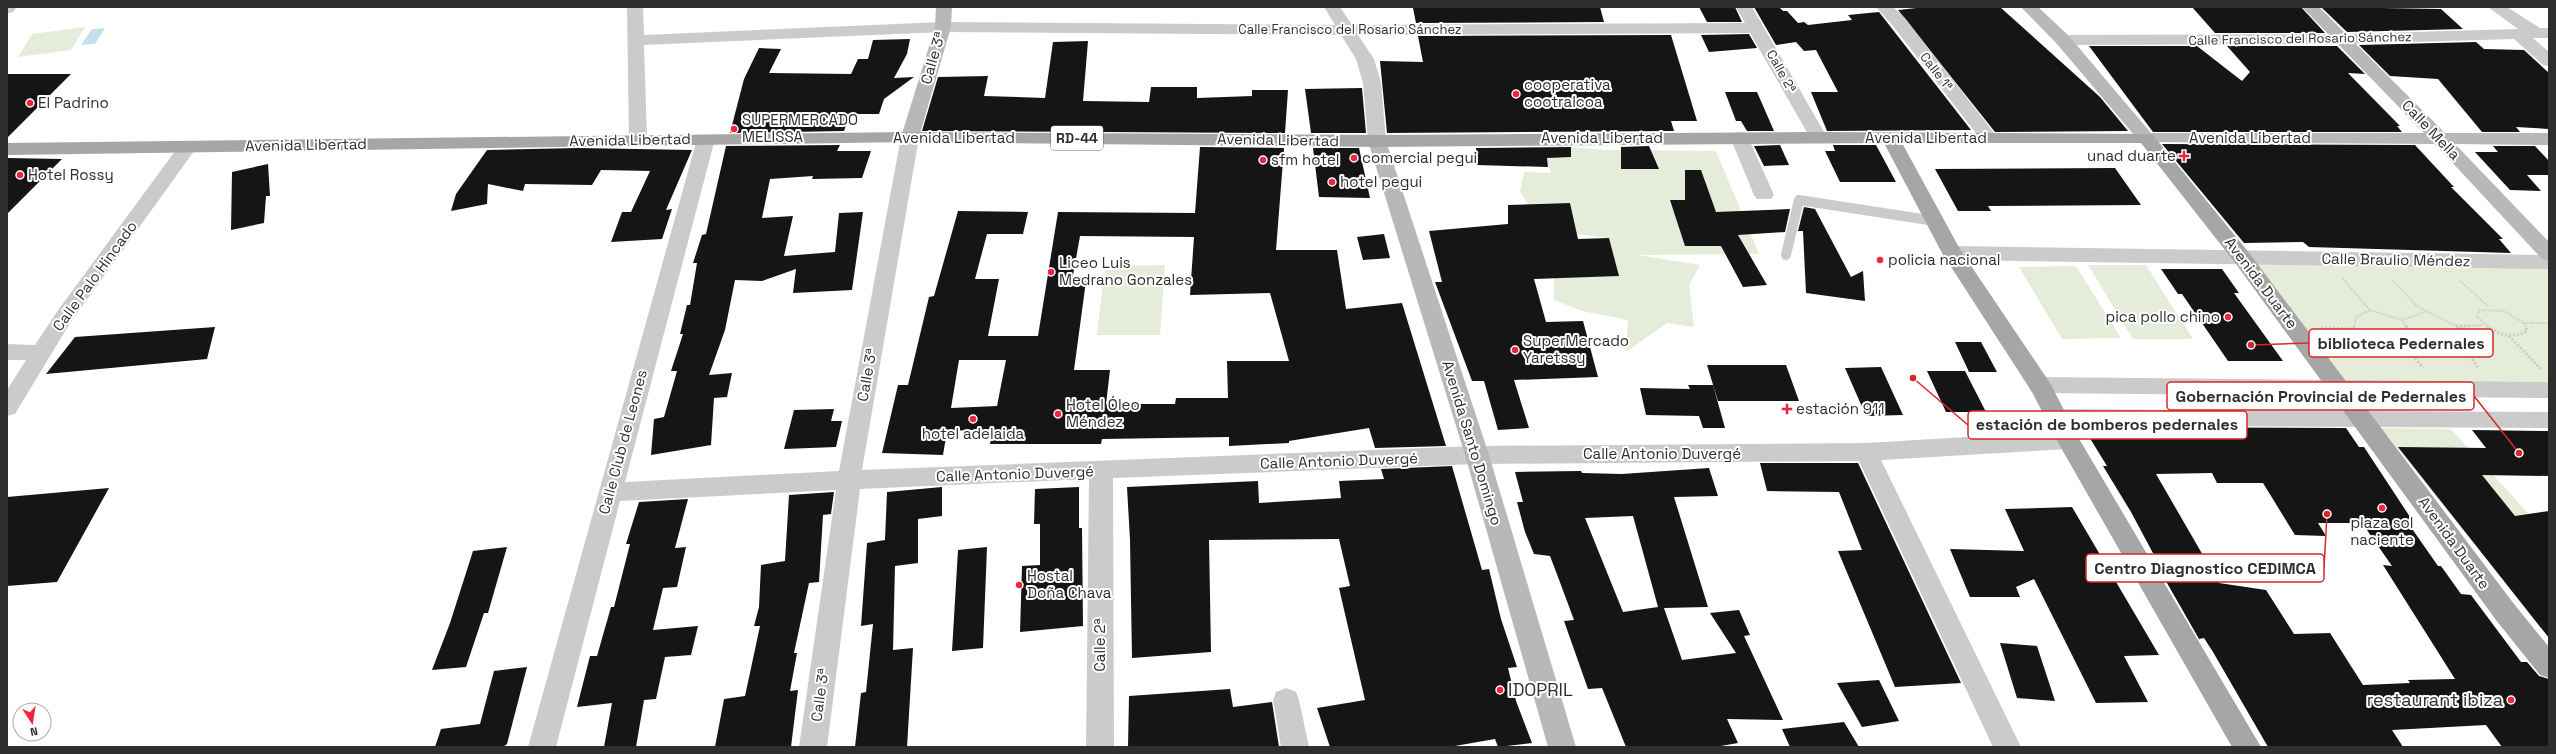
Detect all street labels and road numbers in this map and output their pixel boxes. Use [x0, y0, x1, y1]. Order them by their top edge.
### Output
street label: Calle Francisco del Rosario Sánchez [1238, 21, 1462, 38]
street label: Calle Francisco del Rosario Sánchez [2188, 28, 2412, 49]
street label: Calle 3ª [916, 29, 949, 86]
street label: Calle 2ª [1763, 47, 1801, 96]
street label: Calle 1ª [1916, 49, 1957, 94]
street label: Calle Mella [2398, 96, 2465, 164]
road number: RD-44 [1051, 126, 1103, 150]
street label: Avenida Libertad [893, 128, 1015, 147]
street label: Avenida Libertad [1541, 128, 1663, 147]
street label: Avenida Libertad [1865, 128, 1987, 147]
street label: Avenida Libertad [2189, 128, 2311, 147]
street label: Avenida Libertad [569, 129, 691, 150]
street label: Avenida Libertad [1217, 129, 1339, 150]
street label: Avenida Libertad [245, 134, 367, 155]
street label: Calle Palo Hincado [48, 217, 141, 335]
street label: Avenida Duarte [2221, 233, 2302, 332]
street label: Calle Braulio Méndez [2321, 249, 2471, 270]
street label: Calle 3ª [852, 347, 881, 403]
street label: Avenida Santo Domingo [1438, 358, 1507, 528]
street label: Calle Club de Leones [594, 367, 651, 516]
street label: Calle Antonio Duvergé [1583, 444, 1741, 463]
street label: Calle Antonio Duvergé [1260, 448, 1418, 473]
street label: Calle Antonio Duvergé [936, 461, 1094, 486]
street label: Avenida Duarte [2414, 493, 2494, 593]
street label: Calle 2ª [1090, 618, 1109, 672]
street label: Calle 3ª [806, 667, 833, 723]

